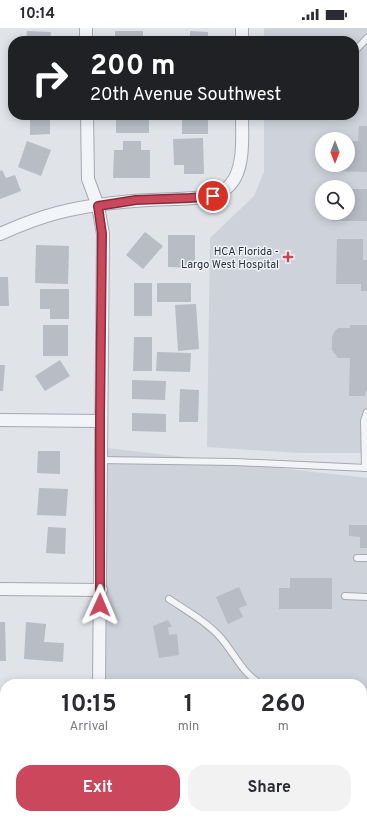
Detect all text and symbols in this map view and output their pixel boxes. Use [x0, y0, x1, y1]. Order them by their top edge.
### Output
text: 10:14 [20, 5, 55, 24]
text: 200 m [90, 49, 176, 85]
icon: right [24, 52, 76, 104]
text: 20th Avenue Southwest [90, 84, 281, 107]
north arrow [315, 132, 355, 172]
map controls [315, 132, 355, 220]
pin [196, 179, 230, 213]
button: search [315, 180, 355, 220]
icon: arrive [202, 185, 224, 207]
place label: HCA Florida - Largo West Hospital [181, 245, 279, 272]
marker: HCA Florida - Largo West Hospital [282, 251, 294, 263]
position arrow [79, 584, 121, 626]
text: 10:15 [61, 690, 117, 720]
text: 1 [184, 690, 193, 720]
text: 260 [261, 690, 306, 720]
text: Arrival [70, 719, 108, 735]
text: min [178, 719, 199, 735]
text: m [278, 719, 289, 735]
button: Exit [16, 765, 180, 811]
button: Share [188, 765, 351, 811]

